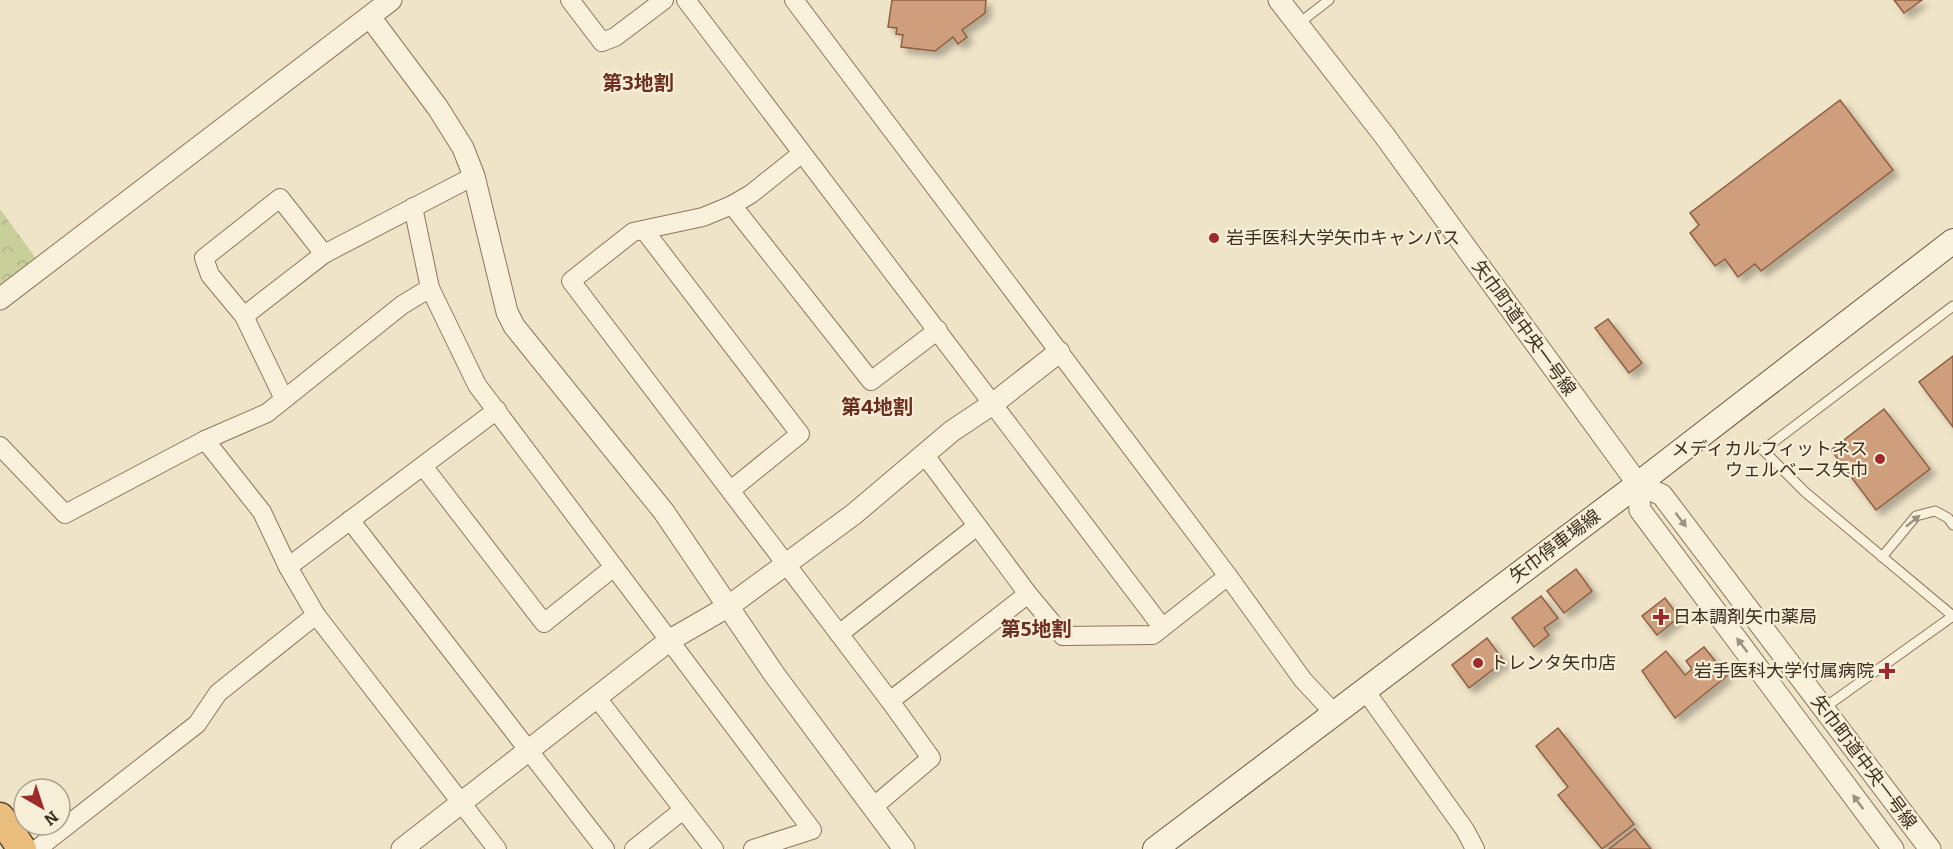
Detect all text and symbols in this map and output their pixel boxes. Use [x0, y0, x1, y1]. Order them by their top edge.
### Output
district label: 第3地割 [602, 71, 674, 95]
place label: 岩手医科大学矢巾キャンパス [1226, 227, 1460, 249]
marker: 岩手医科大学矢巾キャンパス [1207, 231, 1221, 245]
street label: 矢巾町道中央一号線 [1467, 256, 1581, 400]
district label: 第4地割 [841, 395, 913, 419]
place label: メディカルフィットネス ウェルベース矢巾 [1672, 438, 1868, 481]
marker: メディカルフィットネス ウェルベース矢巾 [1873, 452, 1887, 466]
street label: 矢巾停車場線 [1505, 505, 1605, 587]
one-way arrow [1675, 513, 1687, 528]
one-way arrow [1905, 515, 1921, 527]
place label: 日本調剤矢巾薬局 [1673, 606, 1817, 628]
marker: 日本調剤矢巾薬局 [1654, 610, 1668, 624]
district label: 第5地割 [1001, 617, 1071, 641]
one-way arrow [1736, 638, 1748, 654]
place label: トレンタ矢巾店 [1490, 652, 1616, 674]
marker: トレンタ矢巾店 [1471, 656, 1485, 670]
place label: 岩手医科大学付属病院 [1694, 660, 1874, 682]
marker: 岩手医科大学付属病院 [1878, 662, 1896, 680]
street label: 矢巾町道中央一号線 [1806, 691, 1922, 833]
north arrow [12, 777, 72, 837]
one-way arrow [1853, 794, 1865, 809]
text: N [40, 807, 62, 830]

